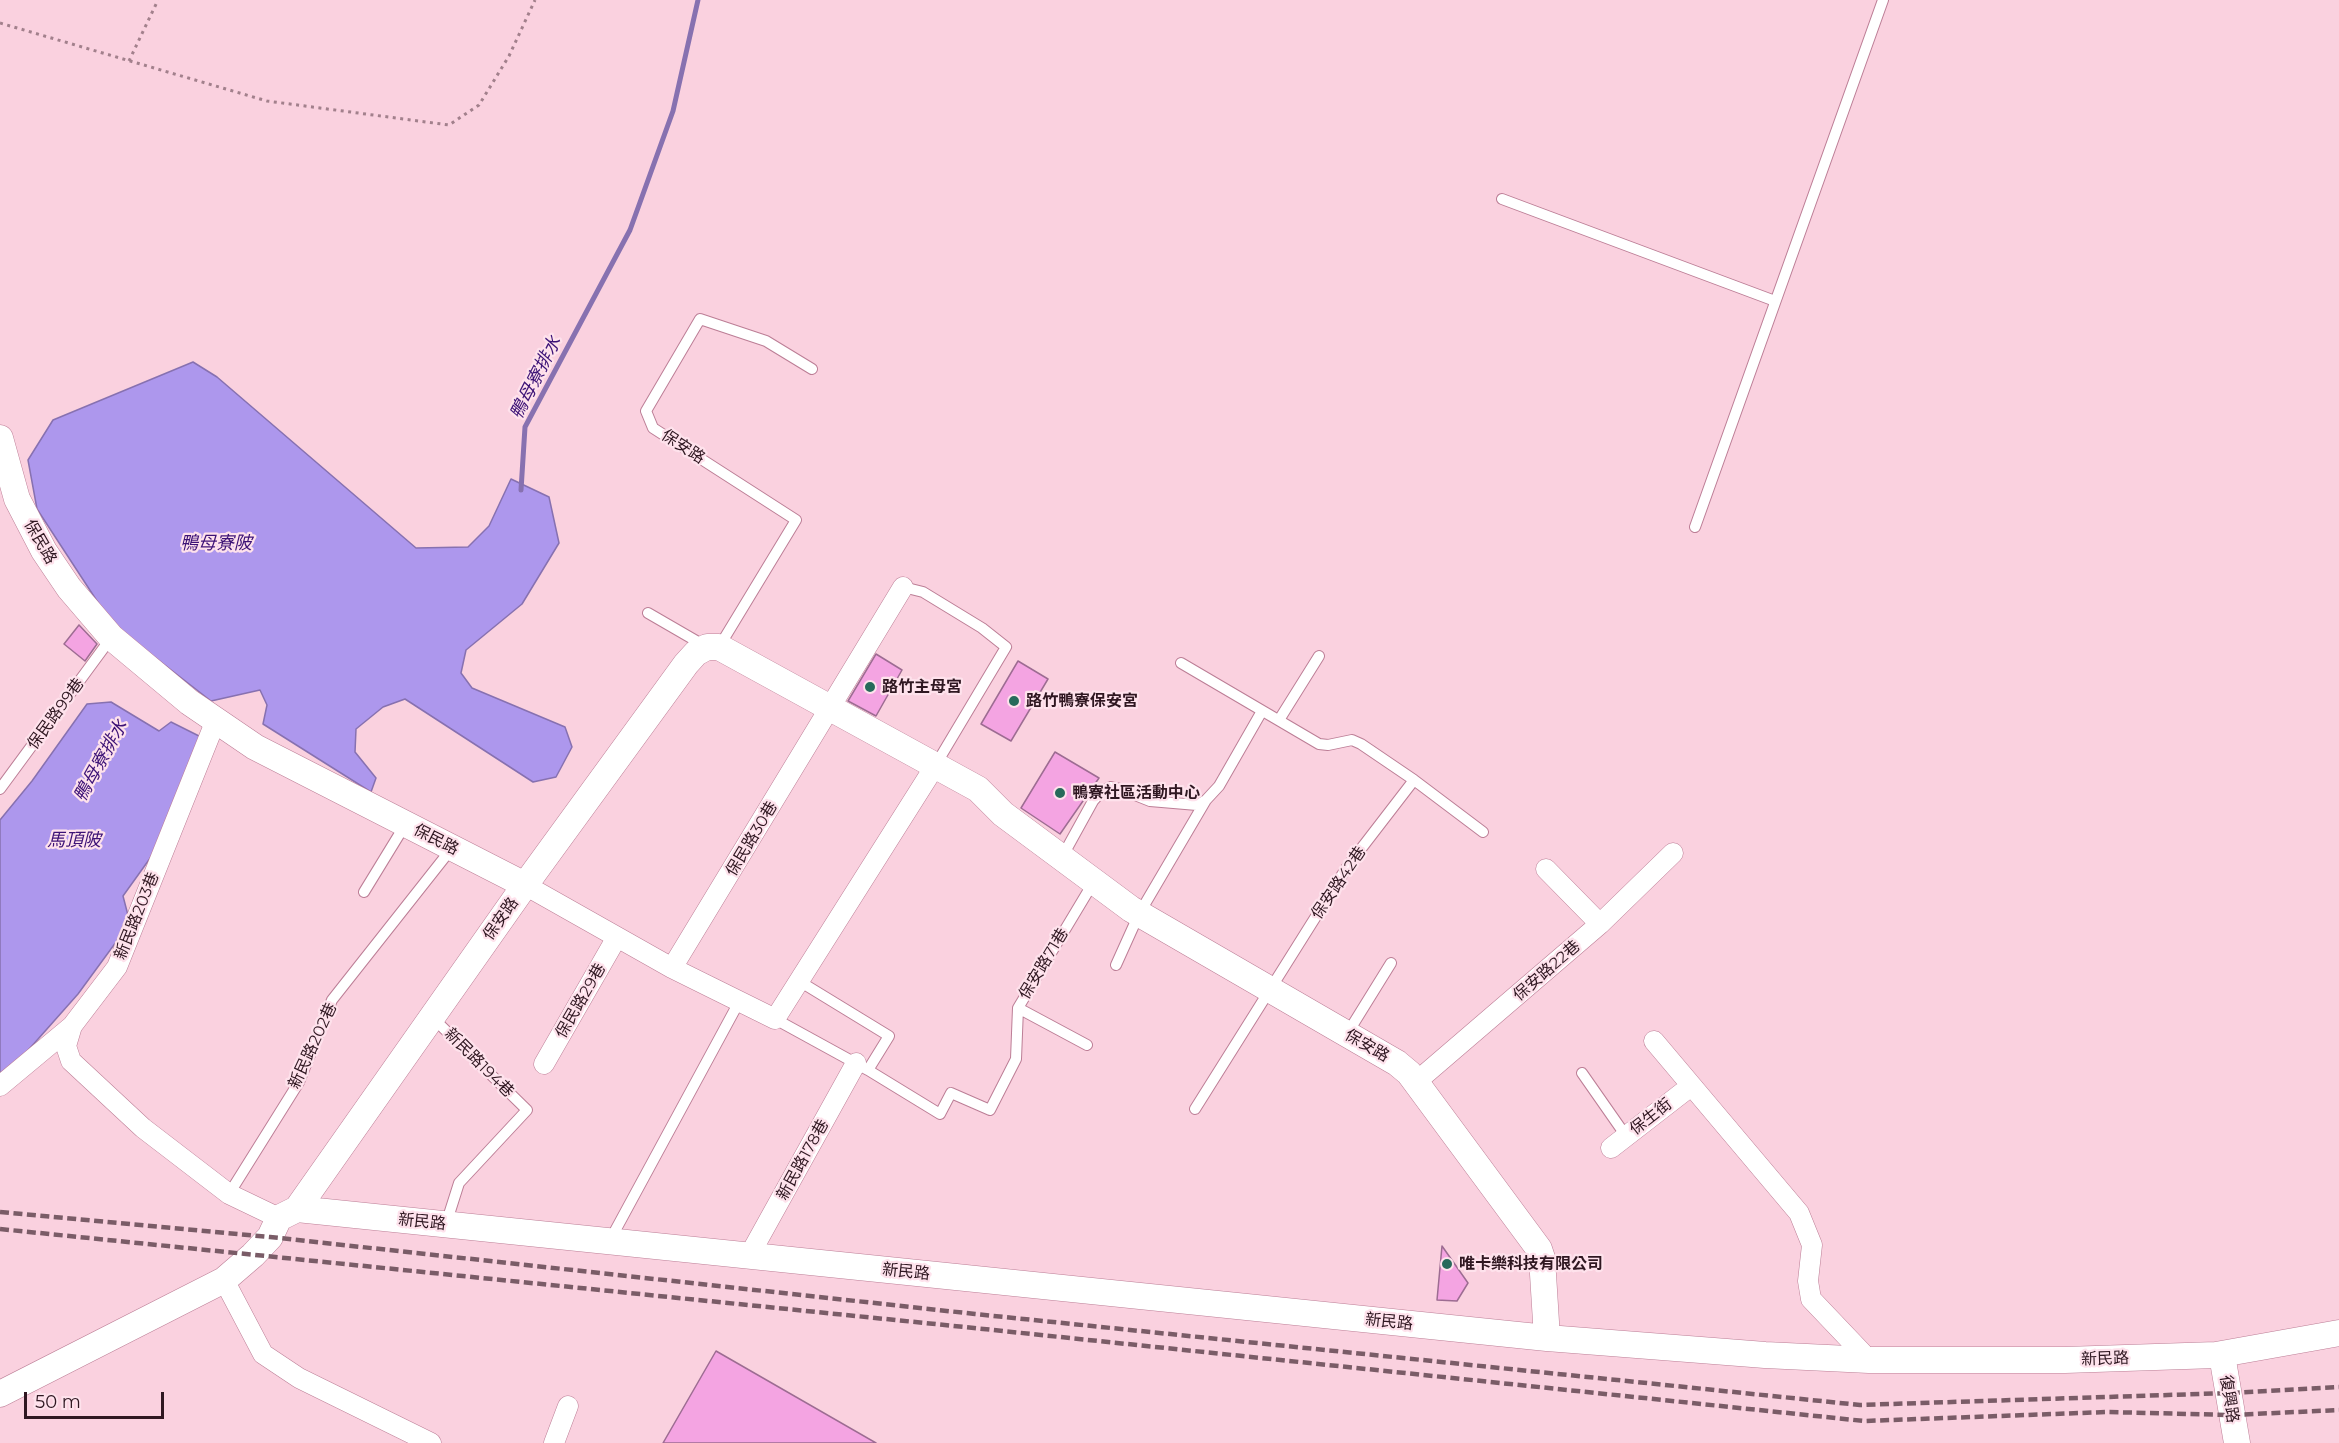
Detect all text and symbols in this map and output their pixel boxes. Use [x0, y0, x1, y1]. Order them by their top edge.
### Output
water label: 鴨母寮排水 [506, 333, 566, 423]
street label: 保安路 [658, 426, 708, 468]
street label: 保民路 [20, 516, 60, 568]
water label: 鴨母寮陂 [180, 533, 252, 555]
street label: 保民路99巷 [24, 675, 88, 753]
place label: 路竹主母宮 [882, 677, 962, 697]
marker: 路竹主母宮 [863, 680, 877, 694]
place label: 路竹鴨寮保安宮 [1026, 691, 1138, 711]
marker: 路竹鴨寮保安宮 [1007, 694, 1021, 708]
water label: 鴨母寮排水 [70, 716, 132, 806]
place label: 鴨寮社區活動中心 [1072, 783, 1200, 803]
marker: 鴨寮社區活動中心 [1053, 786, 1067, 800]
street label: 保民路30巷 [722, 798, 782, 880]
street label: 保民路 [410, 821, 462, 859]
water label: 馬頂陂 [47, 830, 101, 852]
street label: 保安路42巷 [1308, 843, 1370, 923]
street label: 新民路203巷 [111, 870, 163, 962]
street label: 保安路 [479, 894, 523, 944]
street label: 保安路71巷 [1015, 925, 1073, 1003]
street label: 保安路22巷 [1510, 937, 1584, 1005]
street label: 保民路29巷 [552, 960, 610, 1042]
street label: 新民路202巷 [285, 1000, 341, 1092]
street label: 新民路194巷 [440, 1024, 518, 1102]
street label: 保安路 [1341, 1026, 1393, 1066]
street label: 保生街 [1626, 1095, 1676, 1139]
street label: 新民路178巷 [773, 1116, 833, 1204]
street label: 新民路 [397, 1210, 447, 1234]
place label: 唯卡樂科技有限公司 [1459, 1254, 1603, 1274]
marker: 唯卡樂科技有限公司 [1440, 1257, 1454, 1271]
street label: 新民路 [881, 1260, 931, 1284]
street label: 新民路 [1364, 1310, 1414, 1334]
street label: 新民路 [2081, 1349, 2129, 1369]
street label: 復興路 [2216, 1374, 2242, 1424]
scale bar [27, 1380, 166, 1418]
text: 50 m [35, 1391, 81, 1413]

